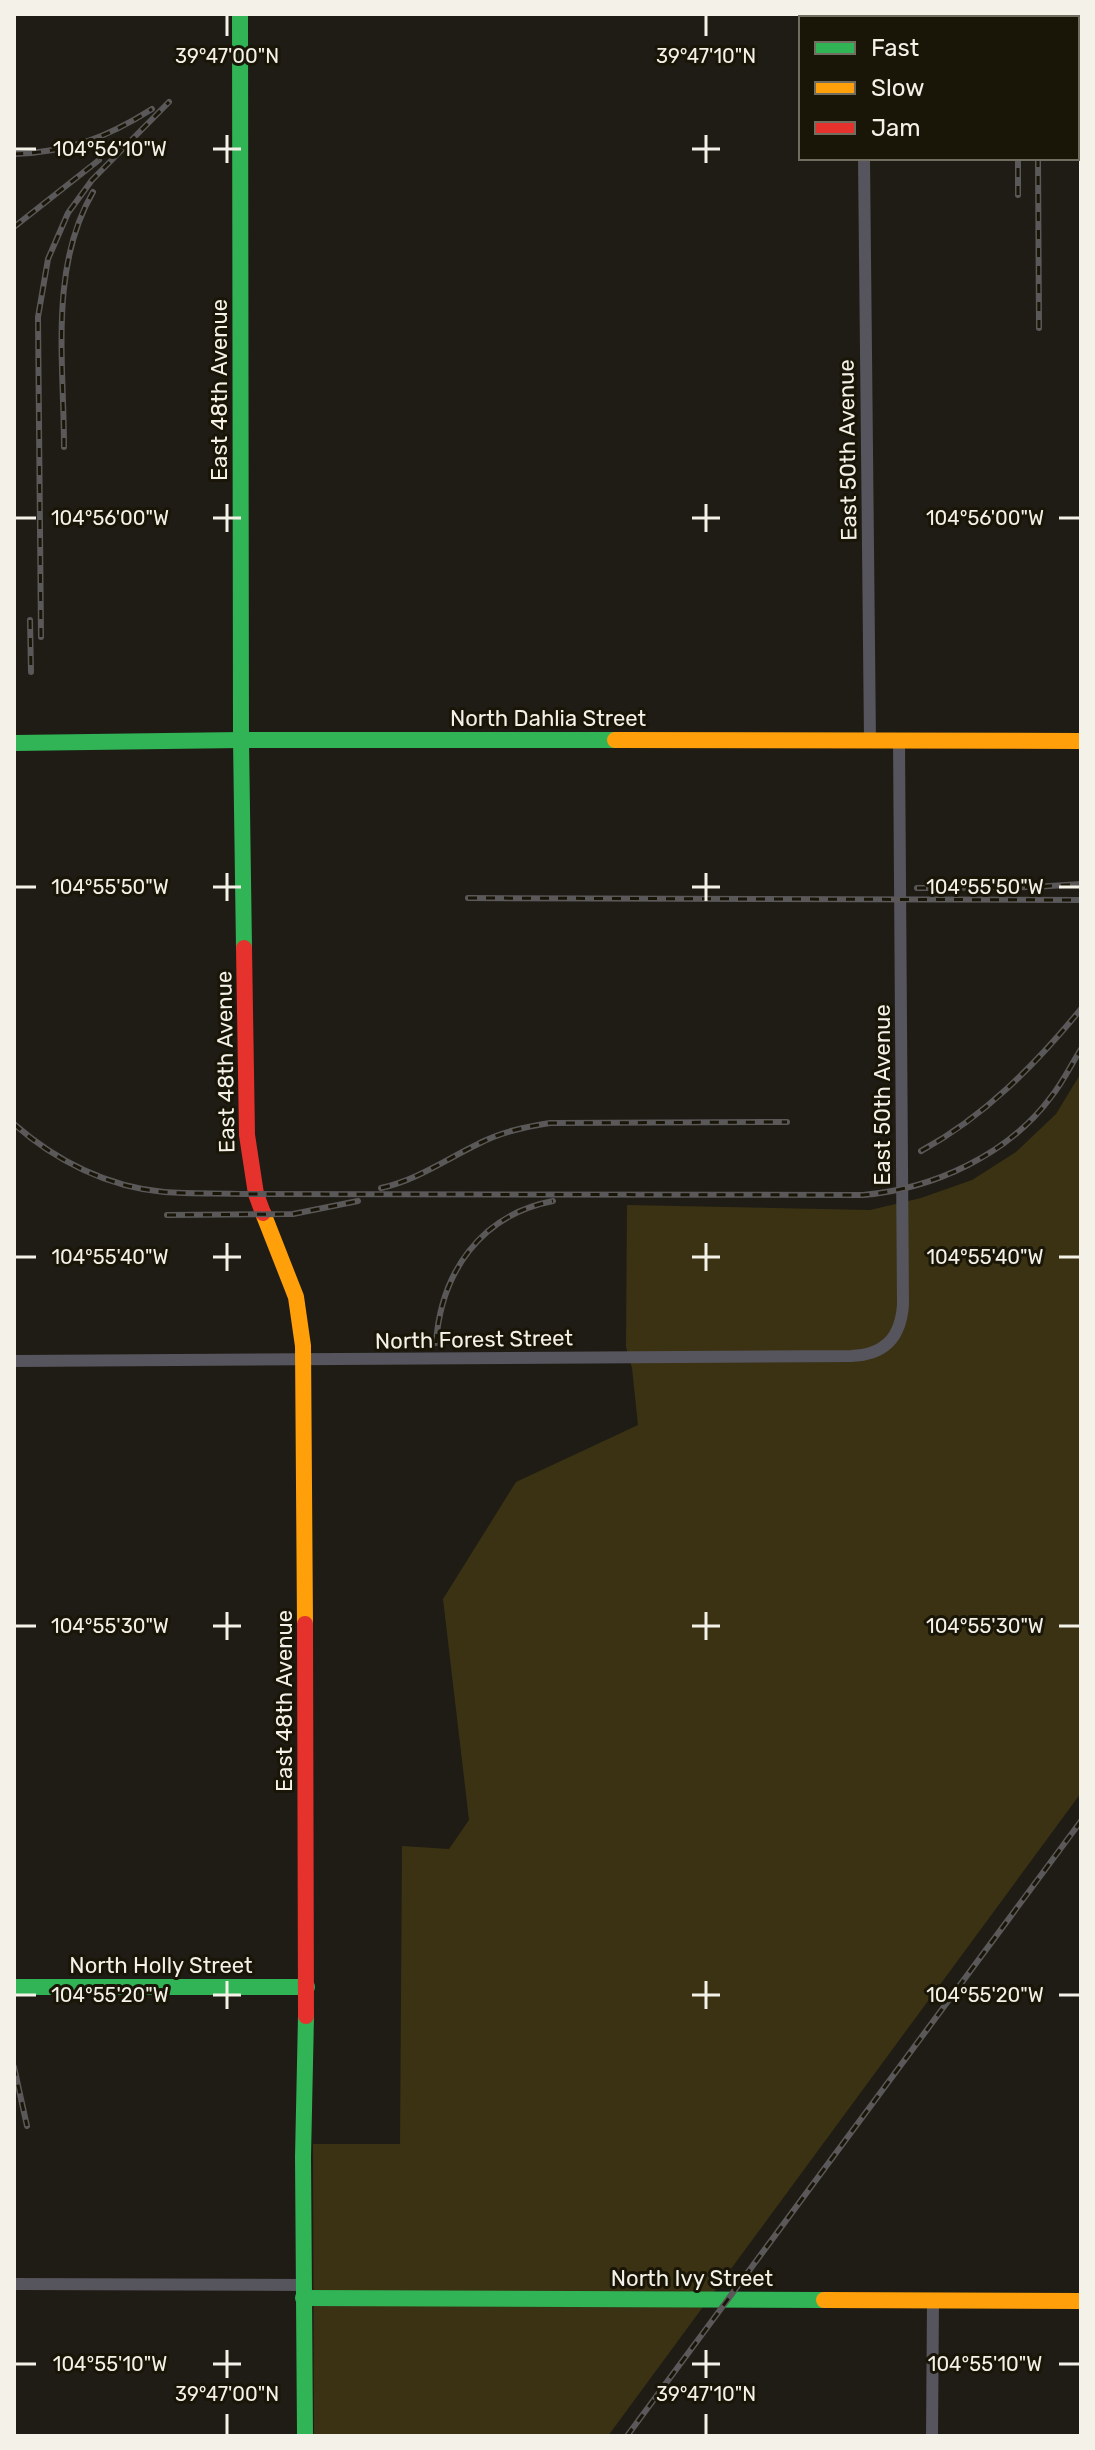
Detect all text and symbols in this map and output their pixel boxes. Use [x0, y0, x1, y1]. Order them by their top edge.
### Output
legend [799, 16, 1079, 160]
text: Fast [871, 34, 919, 62]
text: 39°47'00"N [175, 44, 279, 68]
text: 39°47'10"N [656, 44, 756, 68]
text: Slow [871, 74, 924, 102]
text: Jam [871, 114, 921, 142]
text: 104°56'10"W [53, 137, 167, 161]
street label: East 48th Avenue [206, 299, 233, 481]
street label: East 50th Avenue [832, 359, 863, 541]
text: 104°56'00"W [51, 506, 169, 530]
text: 104°56'00"W [926, 506, 1044, 530]
street label: North Dahlia Street [450, 705, 646, 732]
text: 104°55'50"W [51, 875, 169, 899]
text: 104°55'50"W [926, 875, 1044, 899]
street label: East 48th Avenue [210, 971, 241, 1153]
street label: East 50th Avenue [869, 1004, 896, 1186]
text: 104°55'40"W [51, 1245, 169, 1269]
text: 104°55'40"W [926, 1245, 1044, 1269]
street label: North Forest Street [375, 1324, 574, 1355]
street label: East 48th Avenue [271, 1610, 298, 1792]
text: 104°55'30"W [51, 1614, 169, 1638]
text: 104°55'30"W [926, 1614, 1044, 1638]
street label: North Holly Street [69, 1952, 253, 1979]
text: 104°55'20"W [51, 1983, 169, 2007]
text: 104°55'20"W [926, 1983, 1044, 2007]
street label: North Ivy Street [611, 2265, 774, 2292]
text: 104°55'10"W [53, 2352, 167, 2376]
text: 104°55'10"W [928, 2352, 1042, 2376]
text: 39°47'00"N [175, 2382, 279, 2406]
text: 39°47'10"N [656, 2382, 756, 2406]

